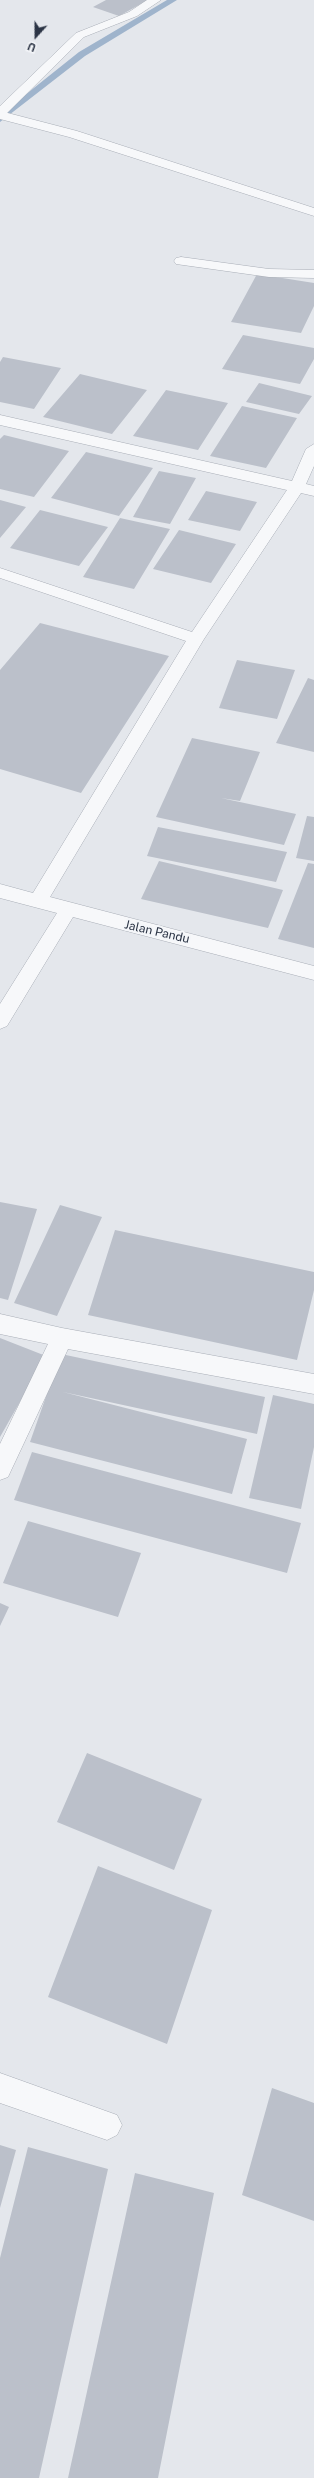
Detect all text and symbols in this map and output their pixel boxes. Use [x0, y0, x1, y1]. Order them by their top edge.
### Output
north arrow [16, 16, 56, 56]
text: U [26, 40, 38, 54]
street label: Jalan Pandu [123, 917, 191, 947]

